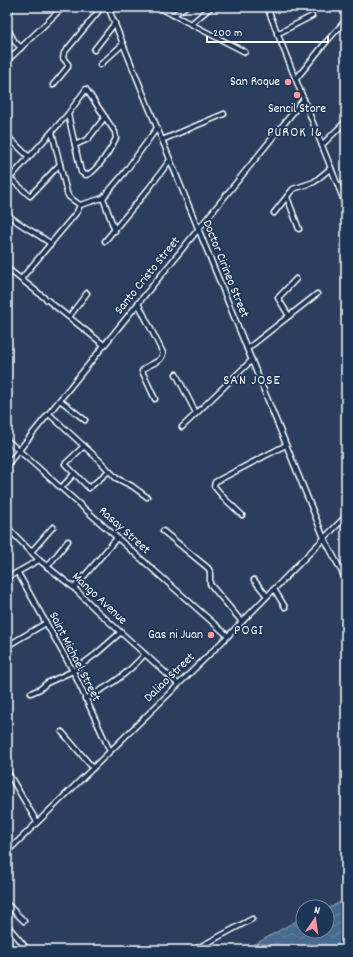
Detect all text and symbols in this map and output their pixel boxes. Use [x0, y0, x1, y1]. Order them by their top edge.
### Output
scale bar [207, 18, 328, 44]
text: 200 m [213, 25, 242, 42]
place label: San Roque [230, 73, 280, 92]
marker: San Roque [283, 77, 293, 87]
marker: Sencil Store [292, 90, 302, 100]
place label: Sencil Store [268, 100, 326, 119]
district label: PUROK 16 [267, 123, 323, 143]
street label: Doctor Cirineo Street [197, 217, 253, 321]
street label: Santo Cristo Street [111, 233, 186, 319]
district label: SAN JOSE [223, 371, 281, 391]
street label: Rasay Street [94, 503, 154, 560]
street label: Mango Avenue [67, 568, 131, 630]
street label: Saint Michael Street [43, 609, 105, 705]
district label: POGI [234, 621, 264, 641]
place label: Gas ni Juan [148, 626, 203, 645]
marker: Gas ni Juan [206, 630, 216, 640]
street label: Daliao Street [140, 649, 200, 707]
north arrow [295, 899, 335, 939]
text: N [312, 903, 322, 920]

